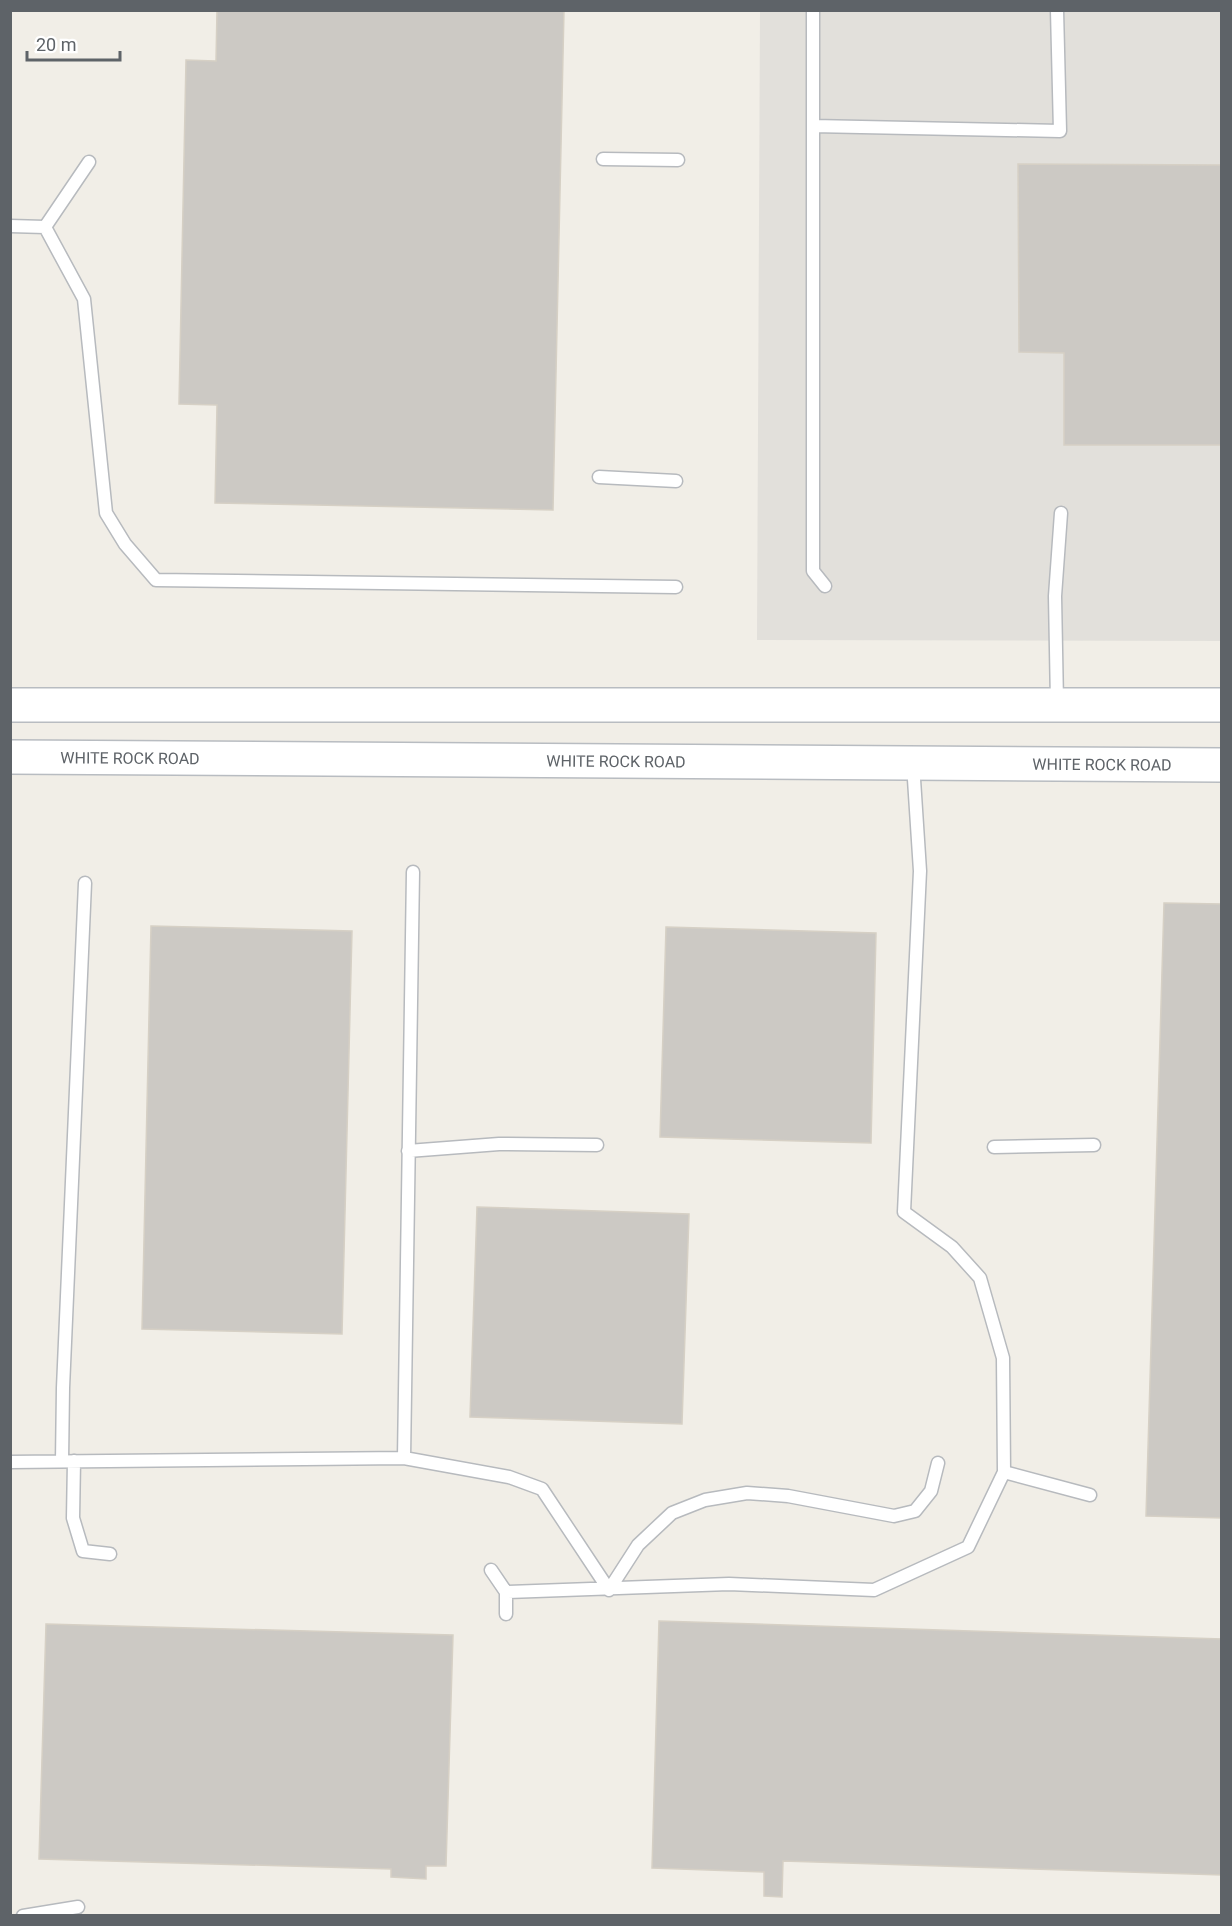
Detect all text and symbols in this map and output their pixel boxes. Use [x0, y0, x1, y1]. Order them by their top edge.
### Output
scale bar [27, 24, 120, 62]
text: 20 m [36, 34, 76, 55]
street label: WHITE ROCK ROAD [60, 748, 200, 768]
street label: WHITE ROCK ROAD [546, 752, 686, 771]
street label: WHITE ROCK ROAD [1032, 755, 1172, 775]

